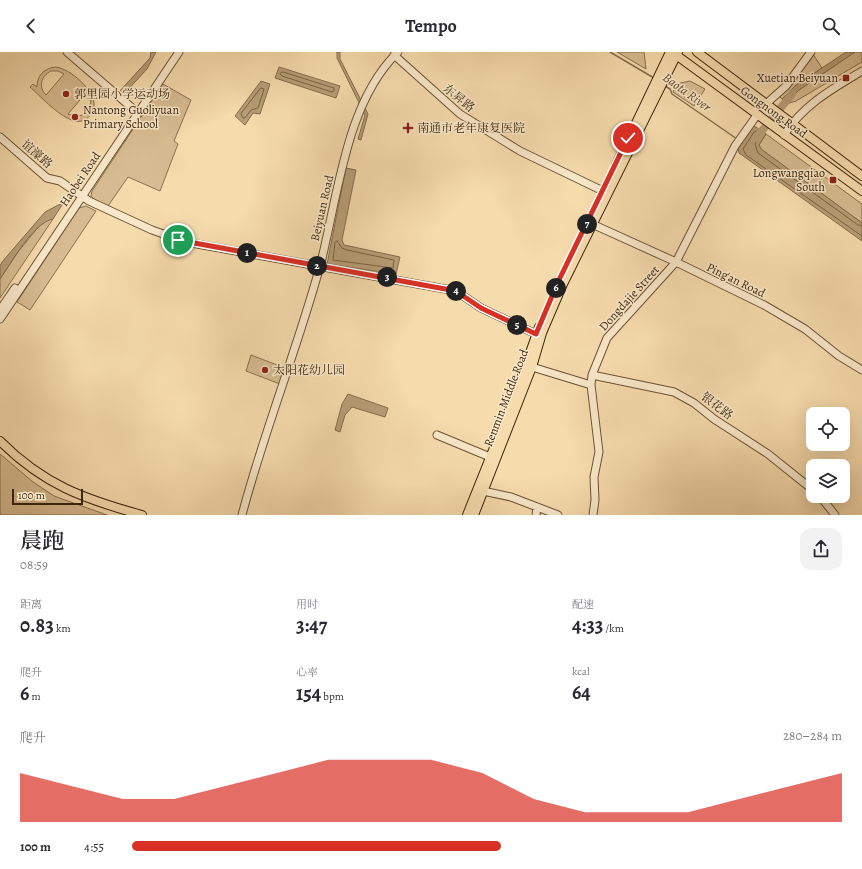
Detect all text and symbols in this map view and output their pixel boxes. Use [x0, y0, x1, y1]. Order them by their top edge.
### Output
text: Tempo [405, 14, 457, 38]
icon: back [20, 15, 42, 37]
icon: search [820, 15, 842, 37]
water label: Baota River [659, 69, 715, 116]
place label: Xuetian Beiyuan [757, 70, 838, 86]
marker: Xuetian Beiyuan [841, 73, 851, 83]
street label: 东昇路 [440, 80, 478, 116]
street label: Gongnong Road [737, 82, 811, 142]
place label: 郭里园小学运动场 [74, 86, 170, 102]
marker: 郭里园小学运动场 [61, 89, 71, 99]
place label: Nantong Guoliyuan Primary School [83, 102, 179, 132]
marker: Nantong Guoliyuan Primary School [70, 112, 80, 122]
place label: 南通市老年康复医院 [417, 120, 525, 136]
pin [611, 121, 645, 155]
marker: 南通市老年康复医院 [402, 122, 414, 134]
icon: check [617, 127, 639, 149]
street label: 谊濠路 [18, 136, 56, 172]
street label: Haobei Road [56, 148, 104, 209]
place label: Longwangqiao South [753, 165, 826, 195]
street label: Beiyuan Road [307, 173, 337, 243]
marker: Longwangqiao South [828, 175, 838, 185]
pin: 7 [577, 214, 597, 234]
text: 7 [585, 216, 589, 231]
pin [161, 223, 195, 257]
icon: arrive [167, 229, 189, 251]
pin: 1 [237, 243, 257, 263]
text: 1 [245, 245, 249, 260]
pin: 2 [307, 256, 327, 276]
text: 2 [314, 258, 320, 273]
street label: Ping'an Road [704, 259, 769, 301]
street label: Dongdajie Street [595, 262, 663, 334]
pin: 3 [377, 267, 397, 287]
text: 3 [385, 269, 389, 284]
pin: 6 [546, 278, 566, 298]
text: 6 [553, 280, 559, 295]
pin: 4 [446, 281, 466, 301]
text: 4 [453, 283, 459, 298]
pin: 5 [507, 315, 527, 335]
text: 5 [515, 317, 519, 332]
street label: Renmin Middle Road [480, 346, 532, 449]
place label: 太阳花幼儿园 [273, 362, 345, 378]
marker: 太阳花幼儿园 [260, 365, 270, 375]
street label: 银花路 [698, 389, 736, 423]
map controls [806, 407, 850, 503]
button: locate [806, 407, 850, 451]
button: layers [806, 459, 850, 503]
scale bar [12, 487, 83, 506]
text: 100 m [18, 488, 45, 503]
text: 晨跑 [20, 526, 64, 556]
button: share [800, 528, 842, 570]
text: 08:59 [20, 556, 48, 573]
text: 距离 [20, 597, 42, 612]
text: 用时 [296, 597, 318, 612]
text: 配速 [572, 597, 594, 612]
text: 0.83 [20, 612, 54, 639]
text: 3:47 [296, 612, 327, 639]
text: 4:33 [572, 612, 603, 639]
text: km [54, 621, 71, 636]
text: /km [603, 621, 624, 636]
text: kcal [572, 664, 590, 679]
text: 爬升 [20, 665, 42, 680]
text: 心率 [296, 665, 318, 680]
text: 64 [572, 679, 591, 706]
text: 6 [20, 680, 29, 707]
text: 154 [296, 680, 321, 707]
text: m [29, 689, 41, 704]
text: bpm [321, 689, 344, 704]
text: 280–284 m [783, 727, 842, 744]
text: 爬升 [20, 729, 46, 746]
text: 100 m [20, 838, 51, 855]
text: 4:55 [84, 838, 104, 855]

